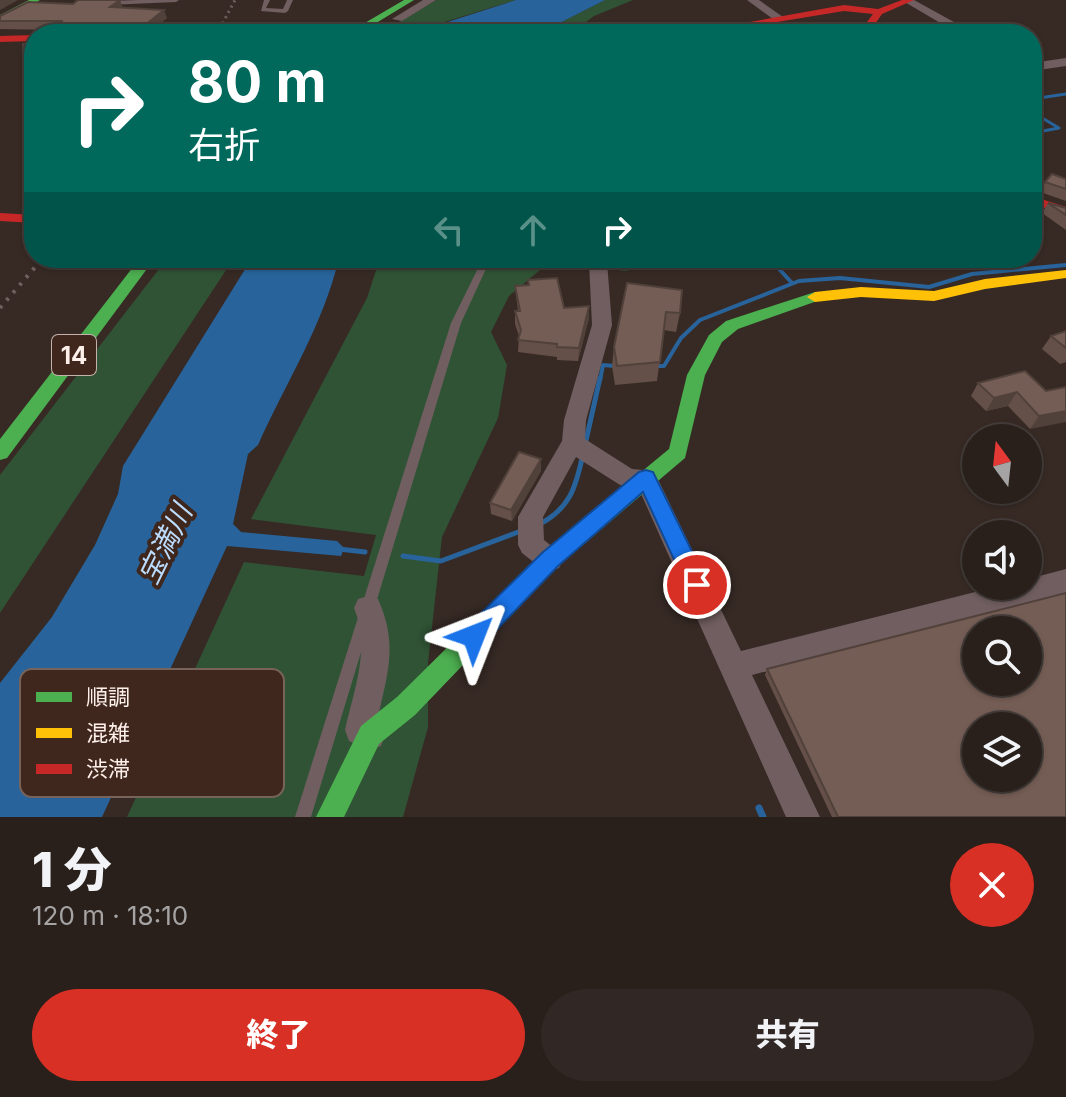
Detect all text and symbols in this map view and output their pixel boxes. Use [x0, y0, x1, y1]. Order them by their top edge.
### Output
text: 80 m [188, 48, 327, 116]
icon: right [56, 56, 160, 160]
text: 右折 [188, 123, 260, 167]
icon: left [427, 208, 471, 252]
icon: ahead [511, 208, 555, 252]
icon: right [595, 208, 639, 252]
road number: 14 [52, 335, 96, 375]
north arrow [962, 424, 1042, 504]
map controls [962, 424, 1042, 792]
water label: 宝満川 [131, 496, 200, 589]
button: sound [962, 520, 1042, 600]
pin [663, 551, 731, 619]
icon: arrive [675, 563, 719, 607]
position arrow [432, 594, 516, 678]
button: search [962, 616, 1042, 696]
legend [20, 669, 284, 797]
text: 順調 [86, 684, 130, 710]
button: layers [962, 712, 1042, 792]
text: 混雑 [86, 720, 130, 746]
text: 渋滞 [86, 756, 130, 782]
text: 1 分 [32, 840, 112, 899]
button: close [950, 843, 1034, 927]
text: 120 m · 18:10 [32, 900, 188, 931]
button: 終了 [32, 989, 525, 1081]
button: 共有 [541, 989, 1034, 1081]

